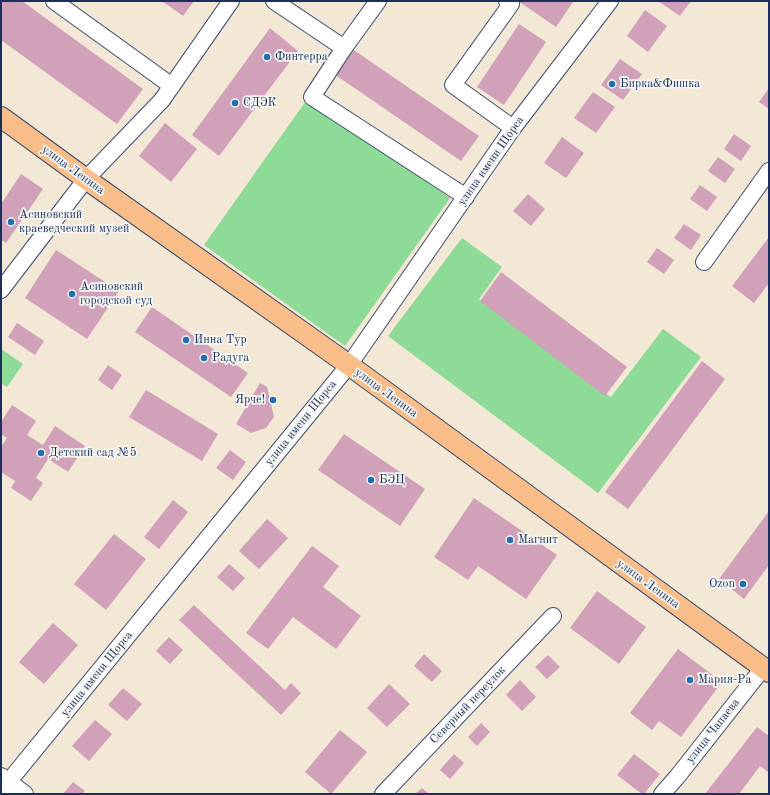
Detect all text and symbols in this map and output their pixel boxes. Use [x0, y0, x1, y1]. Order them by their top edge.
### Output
place label: Финтерра [275, 50, 328, 64]
marker: Финтерра [262, 52, 272, 62]
place label: Бирка&Фишка [620, 77, 700, 91]
marker: Бирка&Фишка [607, 79, 617, 89]
place label: СДЭК [243, 96, 276, 110]
marker: СДЭК [230, 98, 240, 108]
street label: улица имени Щорса [455, 113, 527, 209]
street label: улица Ленина [39, 142, 107, 198]
place label: Асиновский краеведческий музей [19, 208, 129, 236]
marker: Асиновский краеведческий музей [6, 217, 16, 227]
place label: Асиновский городской суд [80, 280, 152, 308]
marker: Асиновский городской суд [67, 289, 77, 299]
place label: Инна Тур [194, 333, 247, 347]
marker: Инна Тур [181, 335, 191, 345]
place label: Радуга [212, 351, 249, 365]
marker: Радуга [199, 353, 209, 363]
street label: улица Ленина [352, 365, 420, 421]
street label: улица имени Щорса [262, 377, 340, 469]
place label: Ярче! [235, 393, 265, 407]
marker: Ярче! [268, 395, 278, 405]
place label: Детский сад №5 [49, 446, 137, 460]
marker: Детский сад №5 [36, 448, 46, 458]
place label: БЭЦ [379, 473, 405, 487]
marker: БЭЦ [366, 475, 376, 485]
place label: Магнит [518, 533, 558, 547]
marker: Магнит [505, 535, 515, 545]
street label: улица Ленина [614, 556, 682, 612]
place label: Ozon [709, 577, 735, 591]
marker: Ozon [738, 579, 748, 589]
street label: улица имени Щорса [58, 628, 136, 720]
street label: Северный переулок [427, 663, 509, 747]
place label: Мария-Ра [698, 673, 751, 687]
marker: Мария-Ра [685, 675, 695, 685]
street label: улица Чапаева [683, 696, 743, 766]

